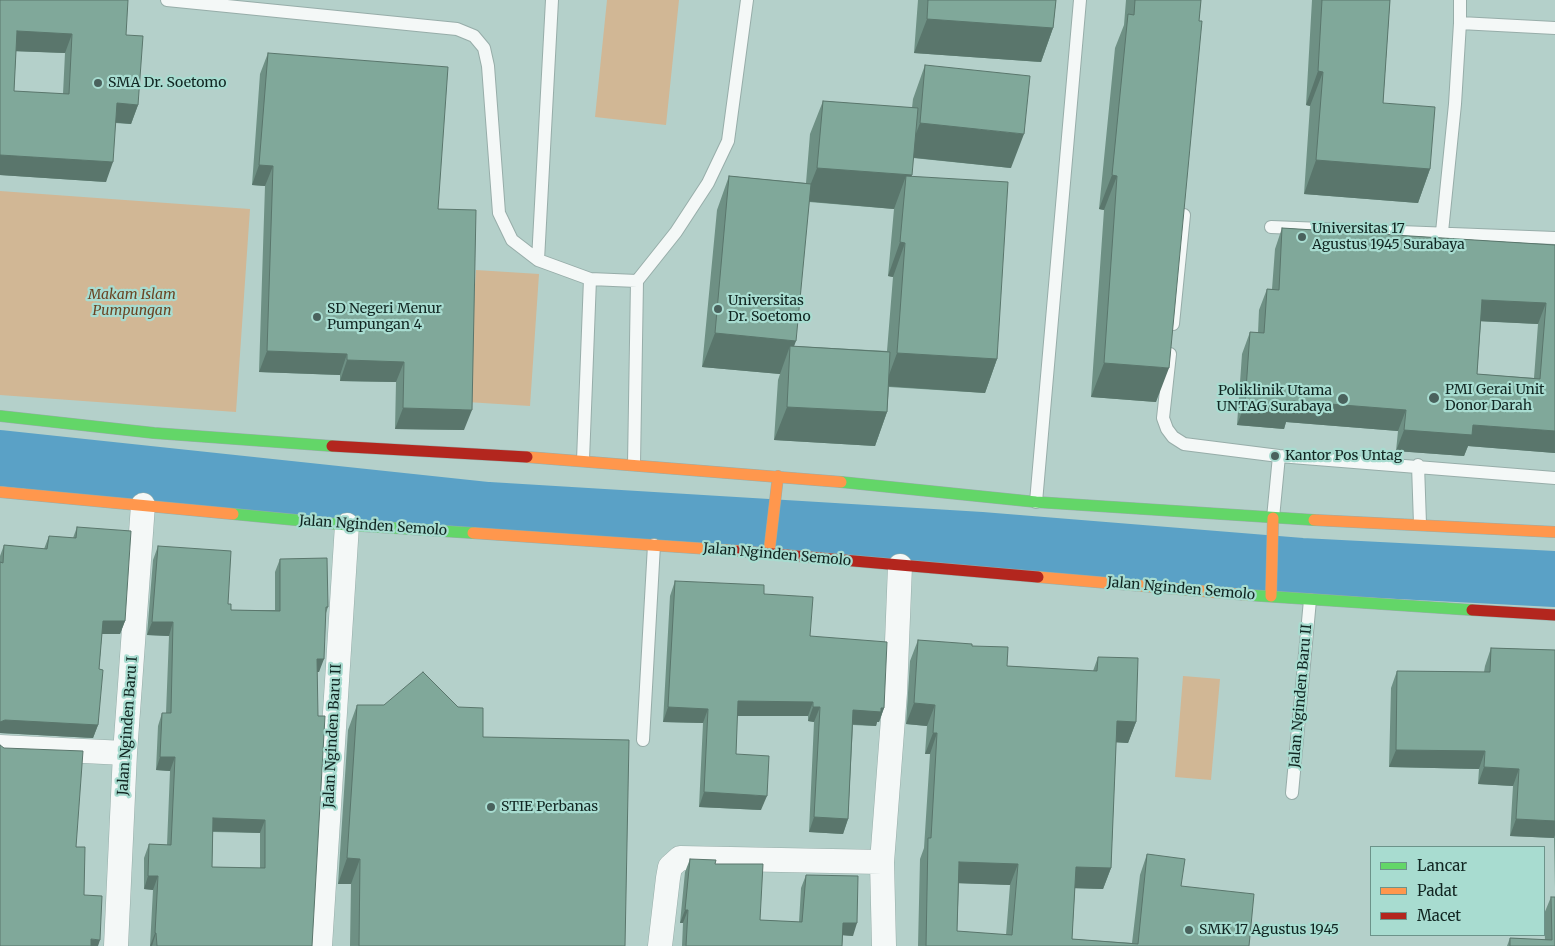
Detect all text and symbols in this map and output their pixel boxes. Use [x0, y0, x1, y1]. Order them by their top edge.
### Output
place label: SMA Dr. Soetomo [108, 75, 226, 91]
marker: SMA Dr. Soetomo [92, 77, 104, 89]
place label: Universitas 17 Agustus 1945 Surabaya [1312, 221, 1465, 253]
marker: Universitas 17 Agustus 1945 Surabaya [1296, 231, 1308, 243]
park label: Makam Islam Pumpungan [88, 287, 176, 320]
place label: Universitas Dr. Soetomo [728, 293, 811, 326]
place label: SD Negeri Menur Pumpungan 4 [327, 301, 442, 334]
marker: Universitas Dr. Soetomo [712, 303, 724, 315]
marker: SD Negeri Menur Pumpungan 4 [311, 311, 323, 323]
place label: PMI Gerai Unit Donor Darah [1445, 382, 1545, 414]
place label: Poliklinik Utama UNTAG Surabaya [1217, 383, 1332, 416]
marker: PMI Gerai Unit Donor Darah [1427, 391, 1441, 405]
marker: Poliklinik Utama UNTAG Surabaya [1336, 392, 1350, 406]
place label: Kantor Pos Untag [1285, 448, 1402, 464]
marker: Kantor Pos Untag [1269, 450, 1281, 462]
street label: Jalan Nginden Semolo [298, 512, 448, 540]
street label: Jalan Nginden Semolo [702, 540, 852, 570]
street label: Jalan Nginden Semolo [1106, 574, 1256, 604]
street label: Jalan Nginden Baru II [1286, 623, 1316, 769]
street label: Jalan Nginden Baru I [115, 656, 141, 796]
street label: Jalan Nginden Baru II [321, 663, 345, 809]
place label: STIE Perbanas [501, 799, 598, 815]
marker: STIE Perbanas [485, 801, 497, 813]
legend [1370, 846, 1545, 936]
text: Lancar [1417, 856, 1467, 875]
text: Padat [1417, 881, 1457, 900]
text: Macet [1417, 906, 1461, 925]
place label: SMK 17 Agustus 1945 [1199, 922, 1339, 938]
marker: SMK 17 Agustus 1945 [1183, 924, 1195, 936]

